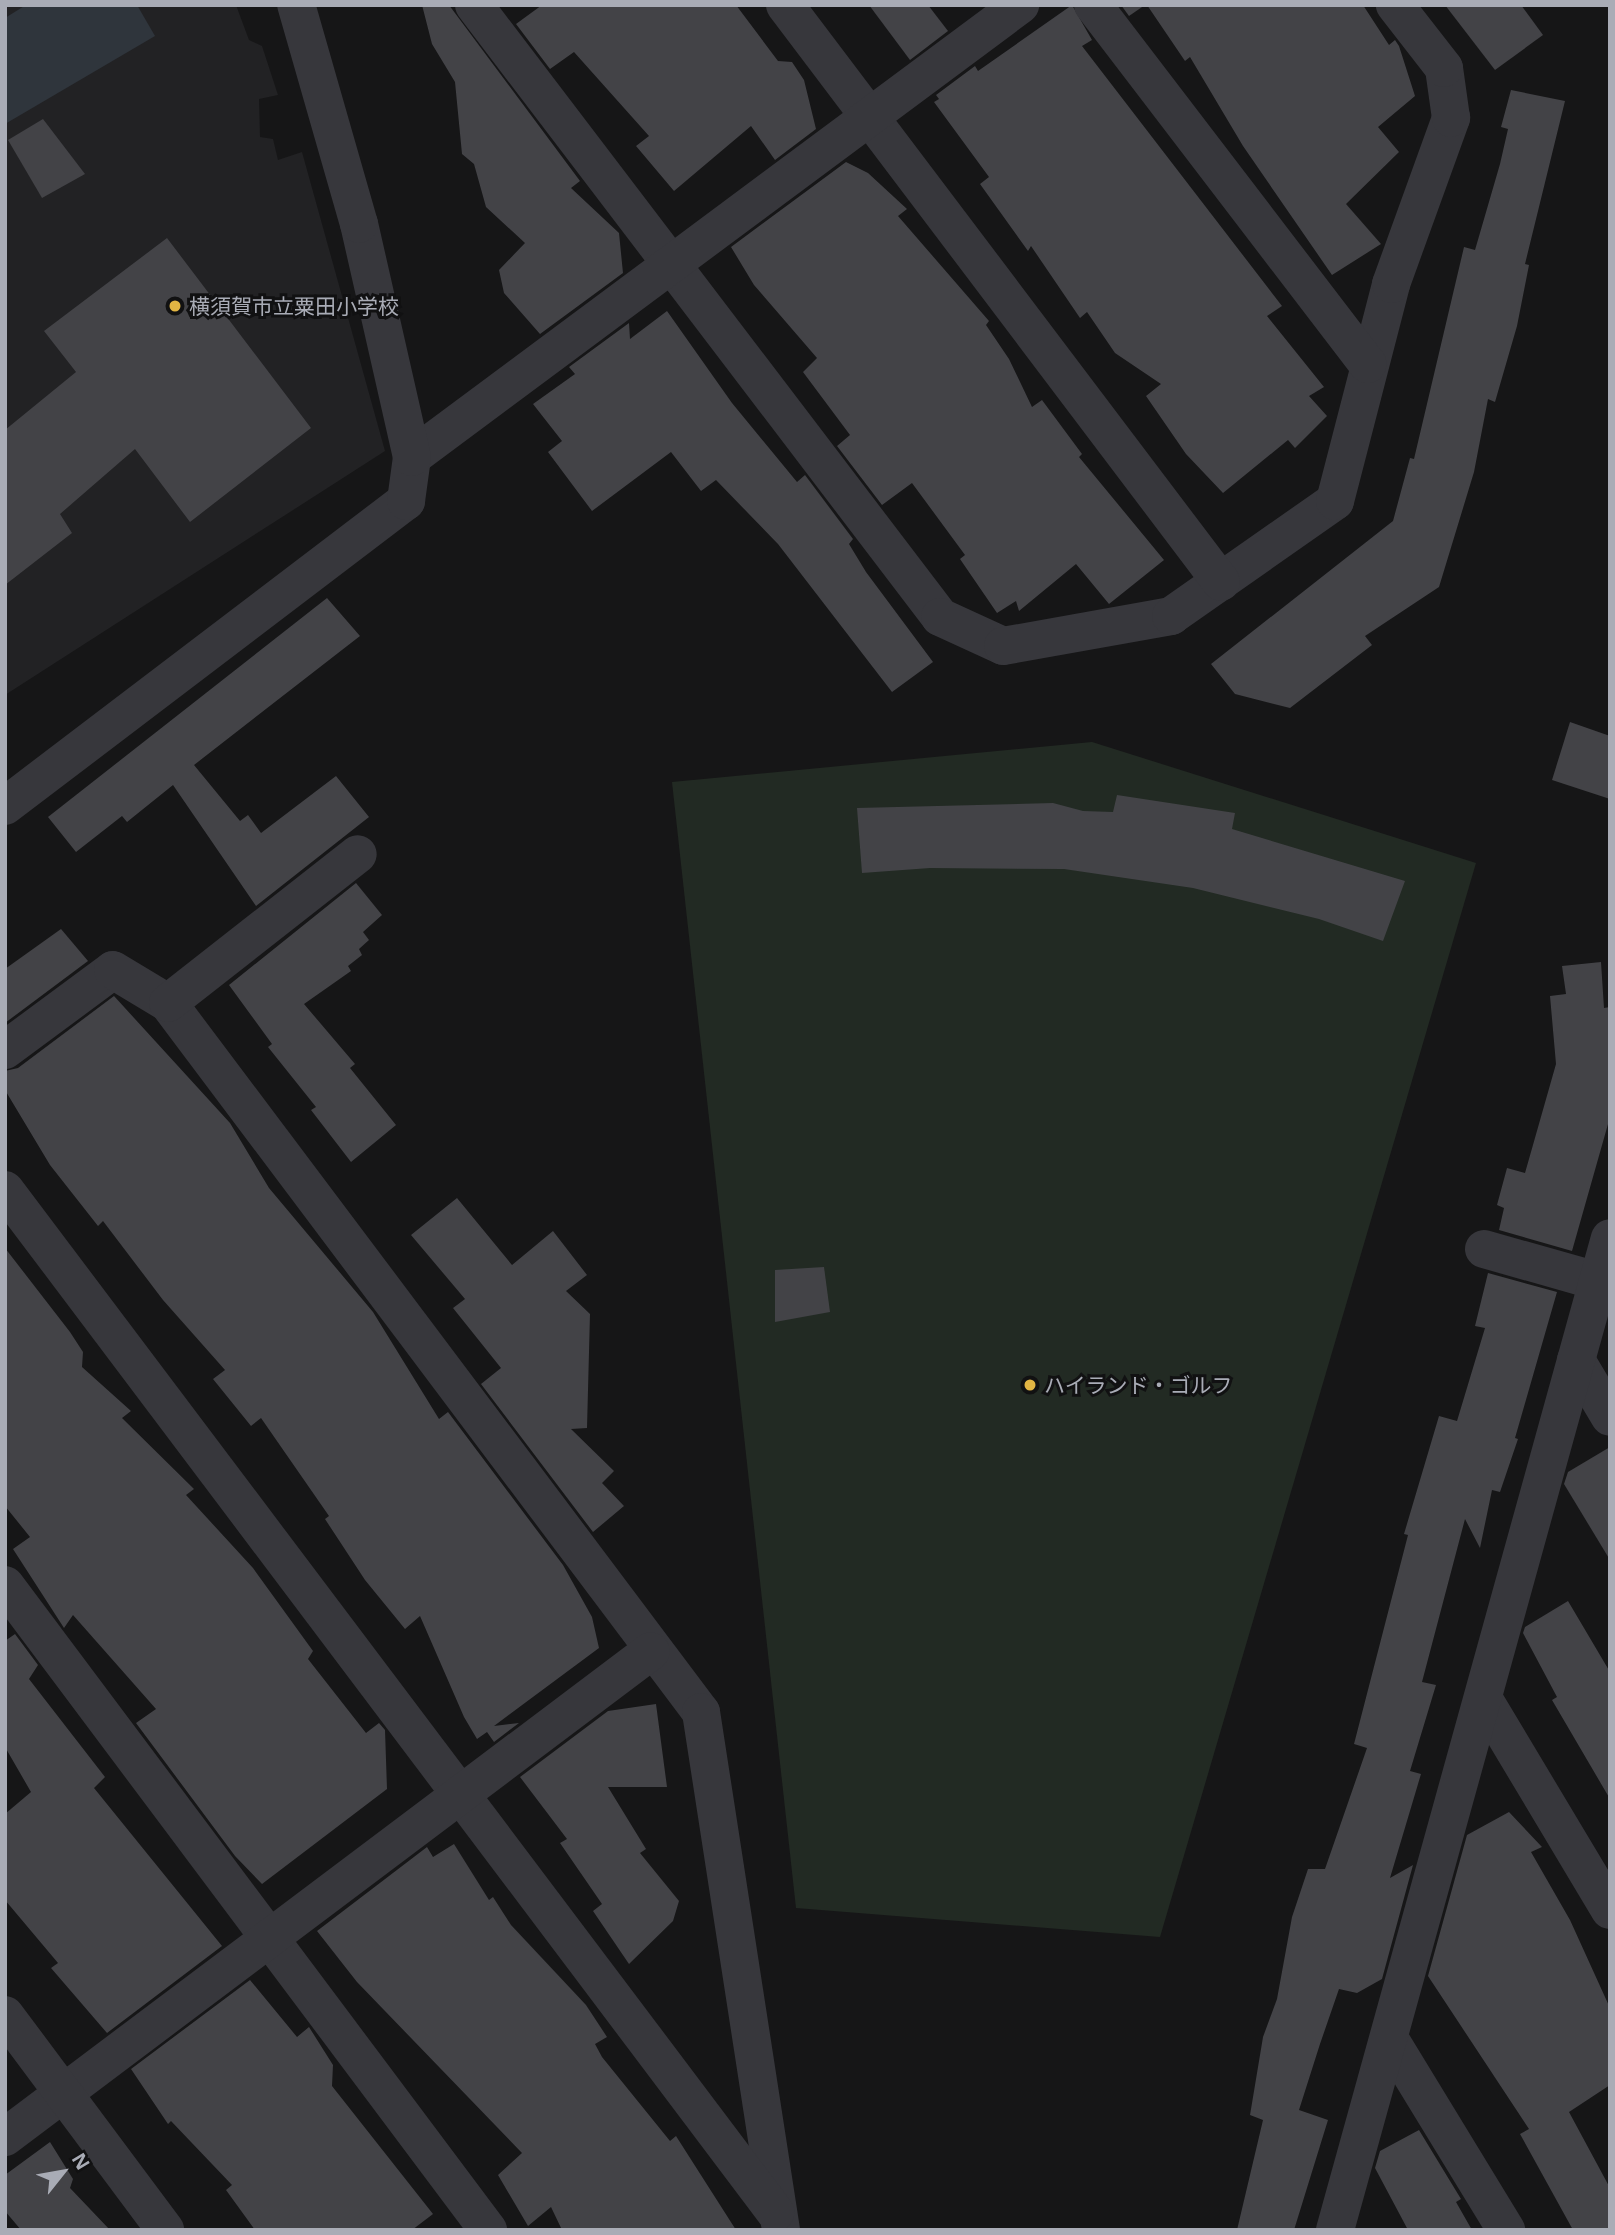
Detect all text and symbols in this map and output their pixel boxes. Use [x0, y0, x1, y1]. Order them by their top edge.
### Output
place label: 横須賀市立粟田小学校 [189, 293, 399, 319]
marker: 横須賀市立粟田小学校 [167, 298, 183, 314]
place label: ハイランド・ゴルフ [1044, 1372, 1233, 1398]
marker: ハイランド・ゴルフ [1022, 1377, 1038, 1393]
north arrow [28, 2137, 98, 2207]
text: N [66, 2148, 96, 2174]

